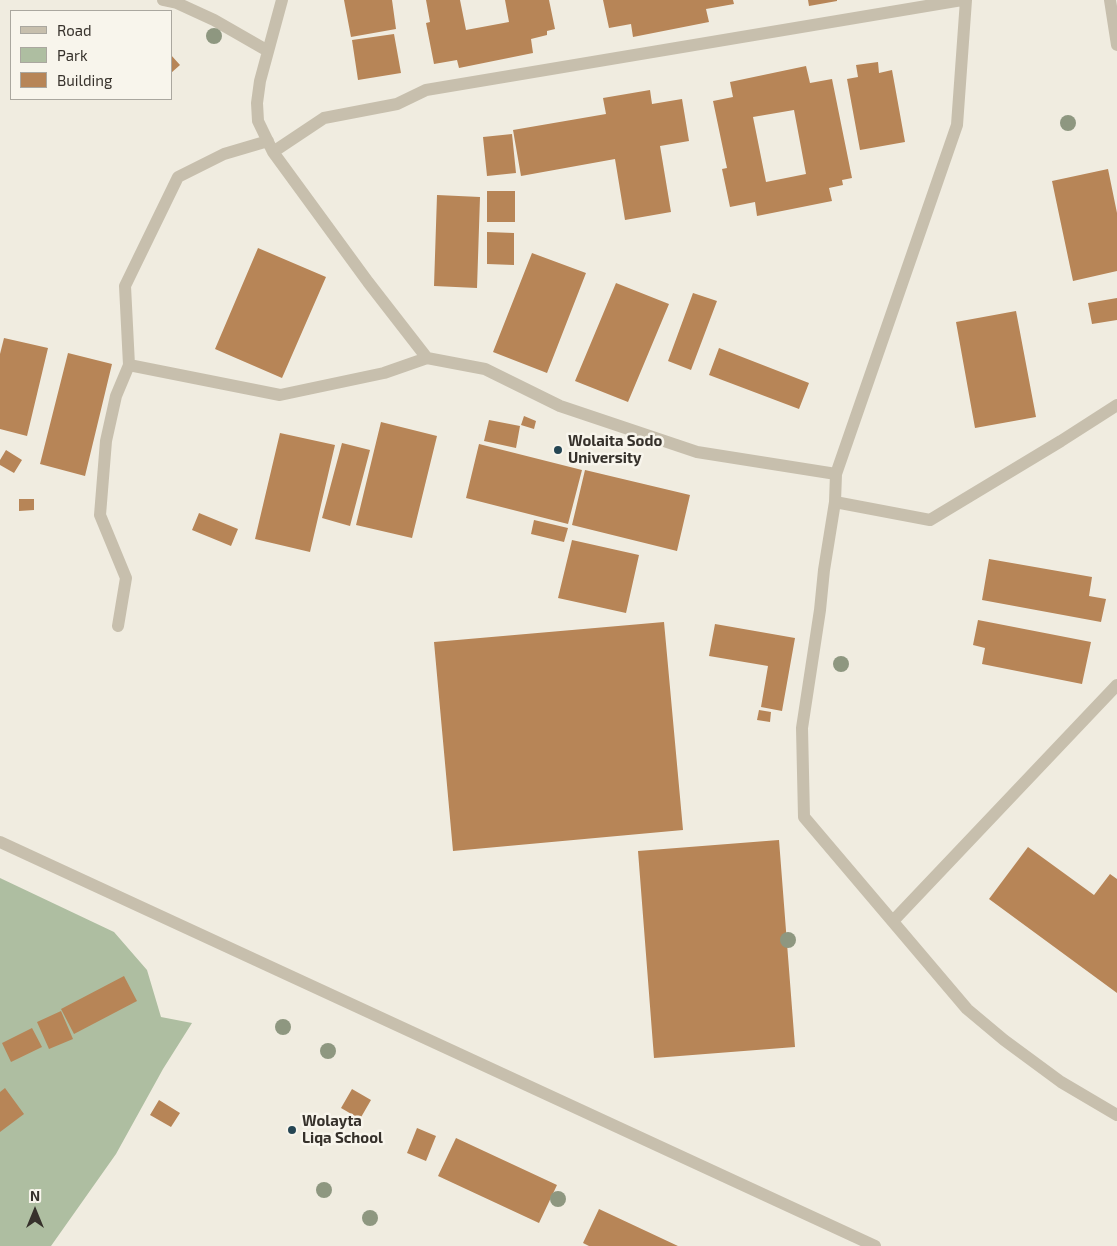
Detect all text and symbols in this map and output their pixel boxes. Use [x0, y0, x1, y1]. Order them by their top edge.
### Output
legend [10, 10, 172, 100]
text: Road [57, 21, 92, 39]
text: Park [57, 46, 88, 64]
text: Building [57, 71, 112, 89]
place label: Wolaita Sodo University [568, 432, 662, 467]
marker: Wolaita Sodo University [552, 444, 564, 456]
place label: Wolayta Liqa School [302, 1112, 383, 1147]
marker: Wolayta Liqa School [286, 1124, 298, 1136]
north arrow [10, 1186, 60, 1236]
text: N [30, 1187, 40, 1204]

